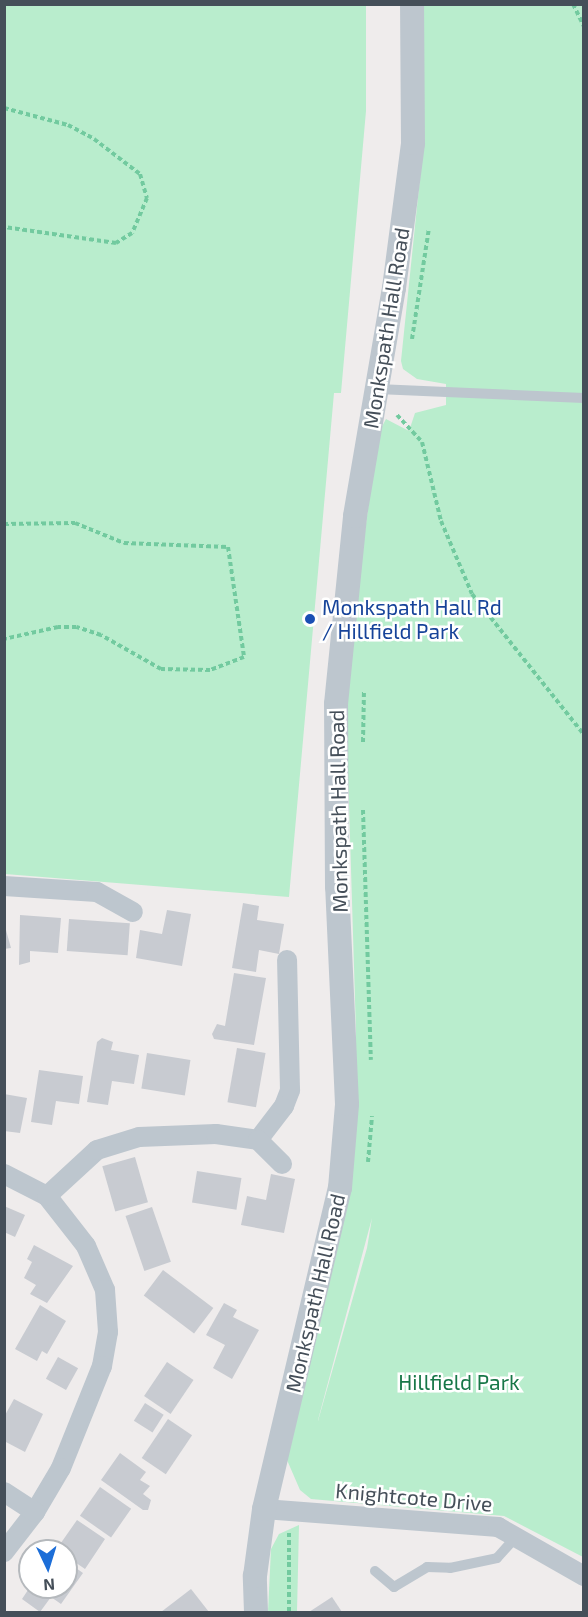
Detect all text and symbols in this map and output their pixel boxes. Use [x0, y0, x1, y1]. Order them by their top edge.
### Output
street label: Monkspath Hall Road [358, 225, 414, 431]
place label: Monkspath Hall Rd / Hillfield Park [322, 594, 502, 644]
marker: Monkspath Hall Rd / Hillfield Park [303, 612, 317, 626]
street label: Monkspath Hall Road [324, 709, 352, 913]
street label: Monkspath Hall Road [280, 1191, 350, 1395]
park label: Hillfield Park [398, 1369, 520, 1395]
street label: Knightcote Drive [334, 1478, 494, 1516]
north arrow [18, 1539, 78, 1599]
text: N [43, 1576, 56, 1595]

